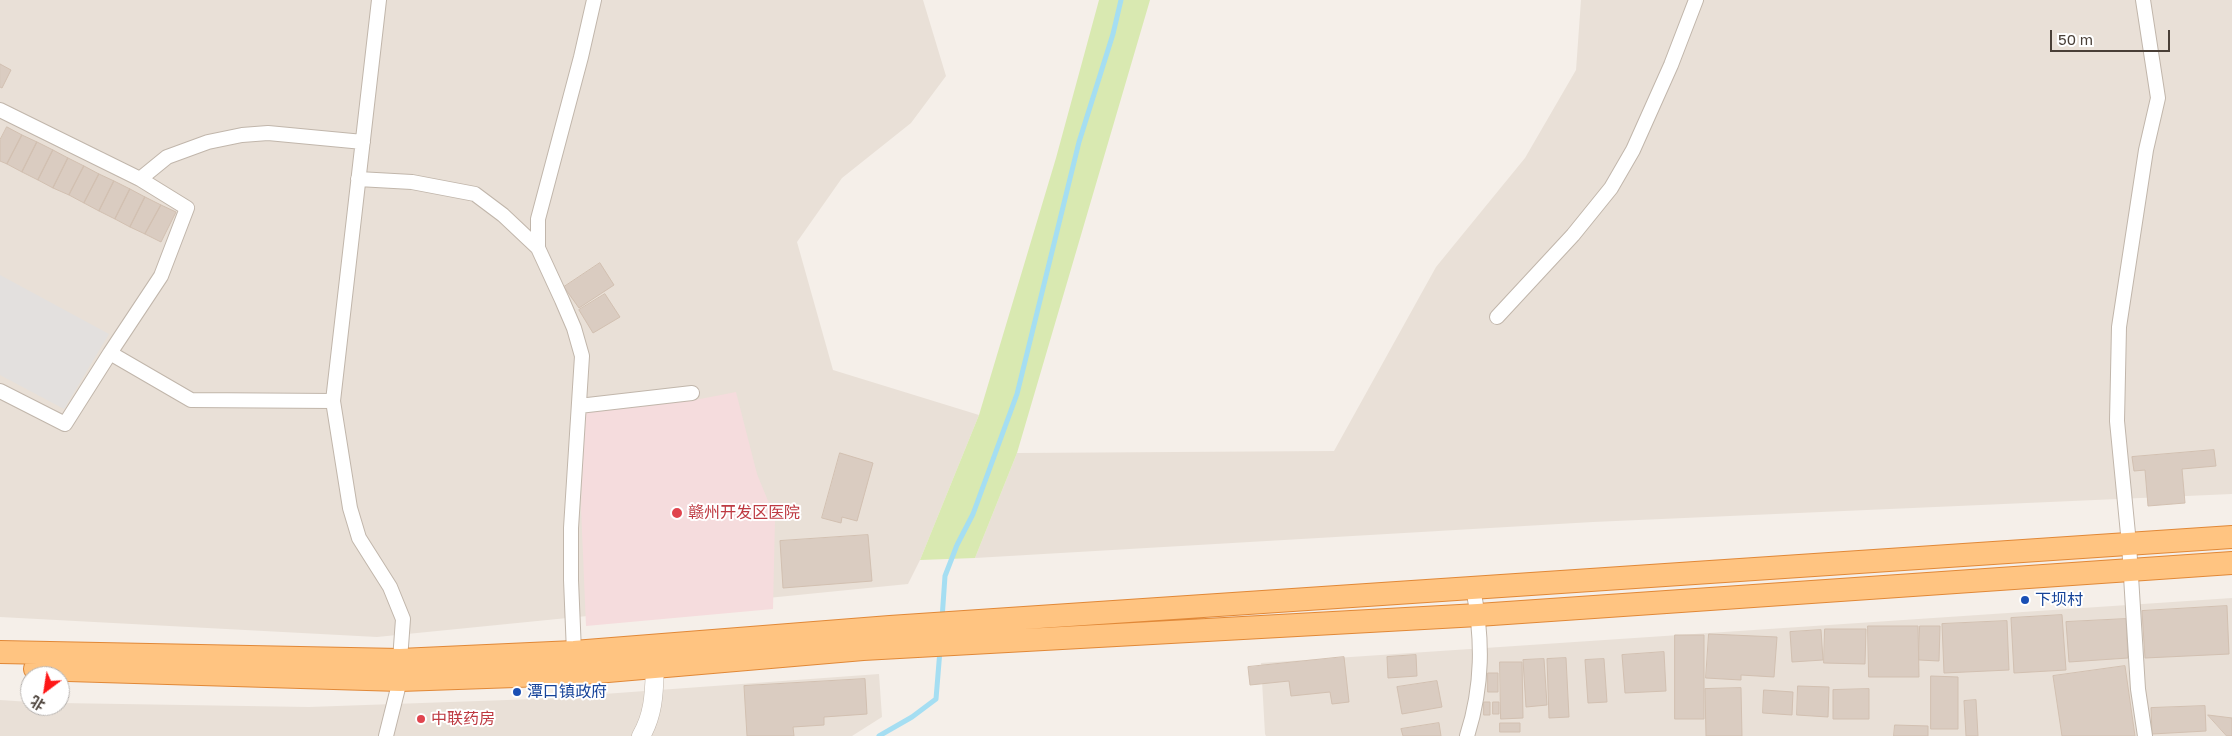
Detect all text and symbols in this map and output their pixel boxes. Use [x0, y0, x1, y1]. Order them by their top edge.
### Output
scale bar [2052, 20, 2172, 52]
text: 50 m [2058, 30, 2093, 48]
place label: 赣州开发区医院 [688, 503, 800, 523]
marker: 赣州开发区医院 [670, 506, 684, 520]
place label: 下坝村 [2035, 590, 2083, 610]
marker: 下坝村 [2019, 594, 2031, 606]
north arrow [20, 666, 70, 716]
place label: 潭口镇政府 [527, 682, 607, 702]
marker: 潭口镇政府 [511, 686, 523, 698]
text: 北 [27, 693, 48, 714]
place label: 中联药房 [431, 709, 495, 729]
marker: 中联药房 [415, 713, 427, 725]

